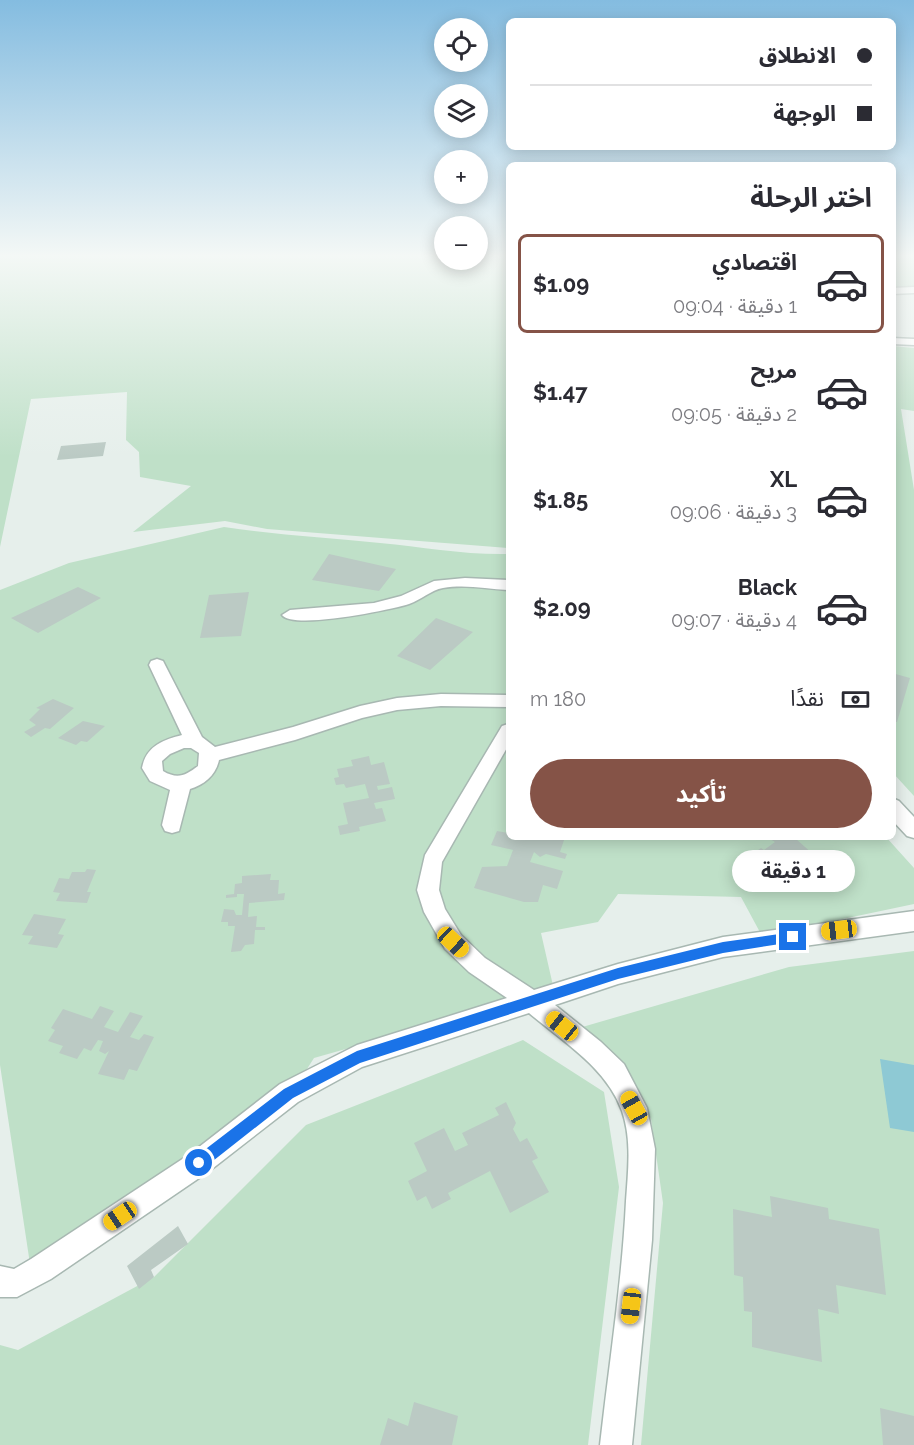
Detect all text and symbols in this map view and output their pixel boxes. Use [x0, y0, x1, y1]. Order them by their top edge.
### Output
map controls [434, 18, 488, 270]
button: locate [434, 18, 488, 72]
text: الانطلاق [759, 42, 836, 68]
button: layers [434, 84, 488, 138]
text: الوجهة [773, 100, 836, 126]
button: + [434, 150, 488, 204]
text: اختر الرحلة [750, 182, 872, 213]
button: − [434, 216, 488, 270]
text: اقتصادي [712, 249, 797, 275]
icon: car [815, 257, 869, 311]
text: $1.09 [533, 271, 589, 297]
text: 1 دقيقة · 09:04 [673, 294, 797, 318]
text: مريح [751, 357, 797, 383]
icon: car [815, 365, 869, 419]
text: $1.47 [533, 379, 588, 405]
text: 2 دقيقة · 09:05 [671, 402, 797, 426]
text: XL [770, 466, 797, 492]
icon: car [815, 473, 869, 527]
text: $1.85 [533, 487, 588, 513]
text: 3 دقيقة · 09:06 [670, 500, 797, 524]
text: Black [738, 574, 797, 600]
icon: car [815, 581, 869, 635]
text: $2.09 [533, 595, 591, 621]
text: 4 دقيقة · 09:07 [671, 608, 797, 632]
icon: cash [839, 683, 872, 716]
text: نقدًا [790, 685, 824, 711]
text: 180 m [530, 687, 586, 711]
button: تأكيد [530, 759, 872, 828]
callout: 1 دقيقة [732, 850, 854, 892]
text: 1 دقيقة [761, 859, 826, 883]
car [820, 919, 858, 941]
car [434, 923, 472, 961]
route end [779, 923, 806, 950]
car [542, 1008, 582, 1044]
car [617, 1088, 651, 1128]
route start [185, 1149, 212, 1176]
car [100, 1198, 140, 1234]
car [620, 1287, 642, 1325]

